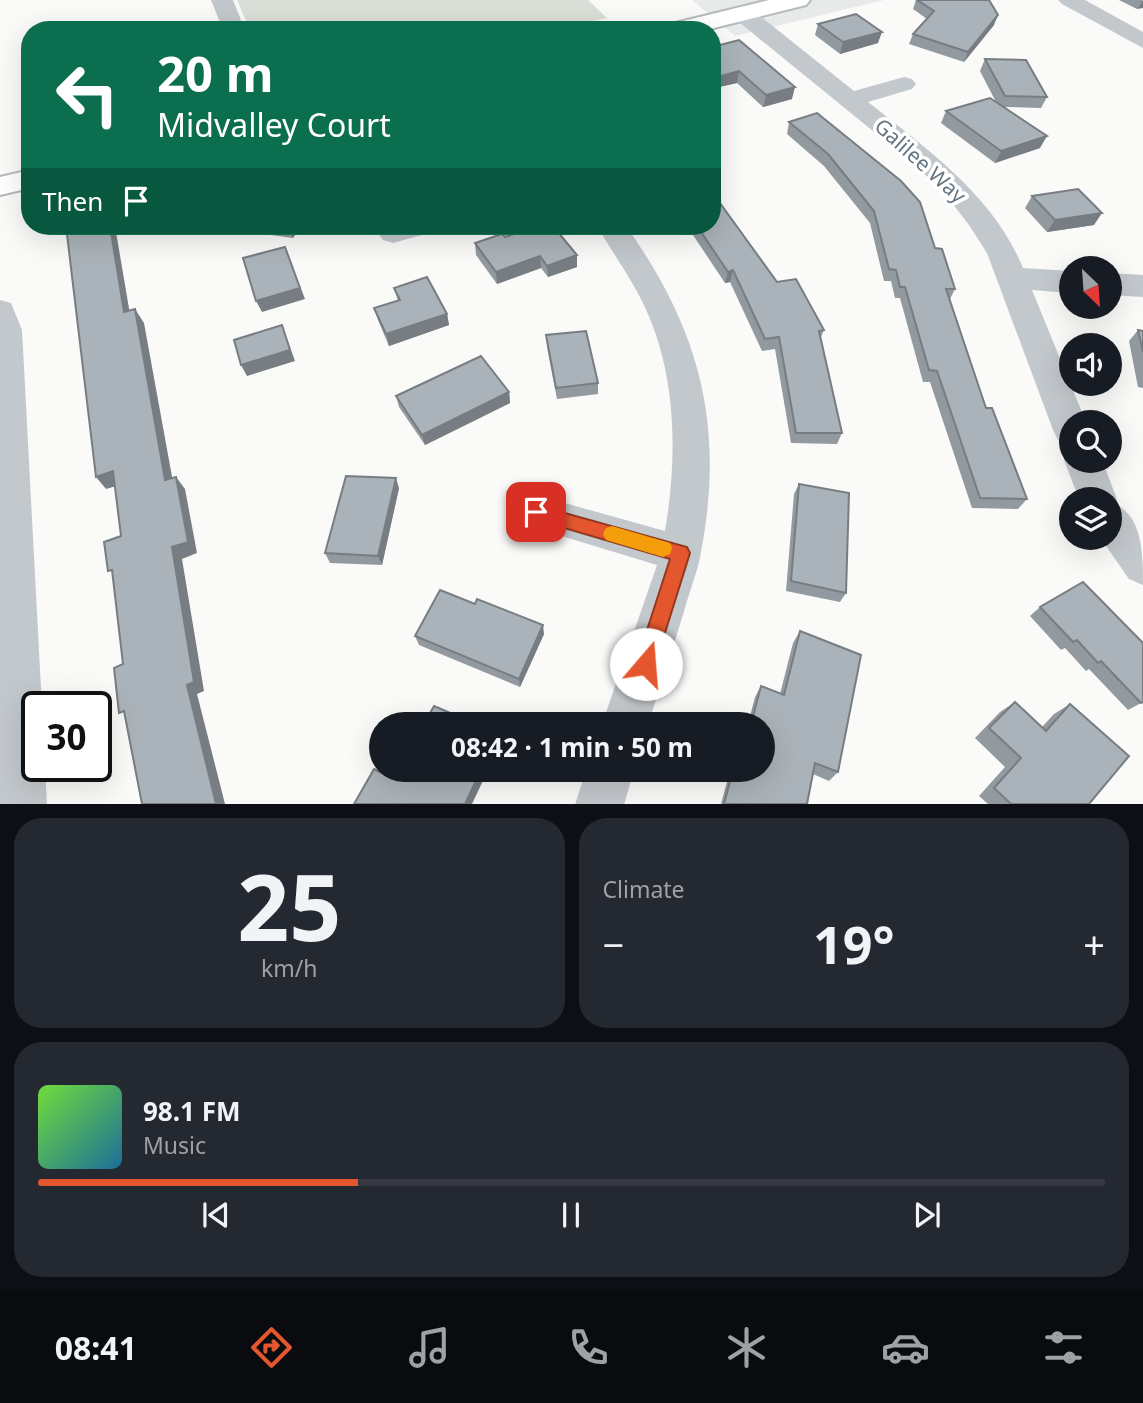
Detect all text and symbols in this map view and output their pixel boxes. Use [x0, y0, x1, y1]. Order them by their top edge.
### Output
text: 20 m [157, 40, 274, 106]
icon: left [42, 49, 133, 140]
text: Midvalley Court [157, 103, 391, 146]
street label: Galilee Way [869, 112, 973, 209]
icon: arrive [117, 182, 155, 220]
text: Then [42, 183, 103, 219]
north arrow [1059, 256, 1122, 318]
map controls [1059, 256, 1122, 550]
button: sound [1059, 333, 1122, 396]
button: search [1059, 410, 1122, 473]
pin [506, 482, 566, 542]
button: layers [1059, 487, 1122, 550]
icon: arrive [517, 493, 555, 531]
position arrow [609, 627, 683, 701]
speed limit sign: 30 [21, 691, 112, 782]
text: 08:42 · 1 min · 50 m [451, 729, 693, 765]
text: 25 [237, 844, 341, 968]
text: Climate [603, 873, 685, 905]
text: 19° [813, 908, 895, 979]
text: − [603, 918, 624, 970]
text: + [1083, 918, 1105, 970]
text: km/h [261, 952, 318, 984]
text: 98.1 FM [143, 1093, 240, 1129]
text: Music [143, 1129, 206, 1161]
icon: previous [197, 1196, 235, 1234]
icon: pause [552, 1196, 590, 1234]
icon: next [908, 1196, 946, 1234]
icon: directions [247, 1323, 296, 1372]
icon: music [405, 1323, 454, 1372]
icon: phone [564, 1323, 613, 1372]
icon: climate [722, 1323, 771, 1372]
icon: car [881, 1323, 930, 1372]
icon: filters [1039, 1323, 1088, 1372]
text: 08:41 [55, 1326, 137, 1369]

